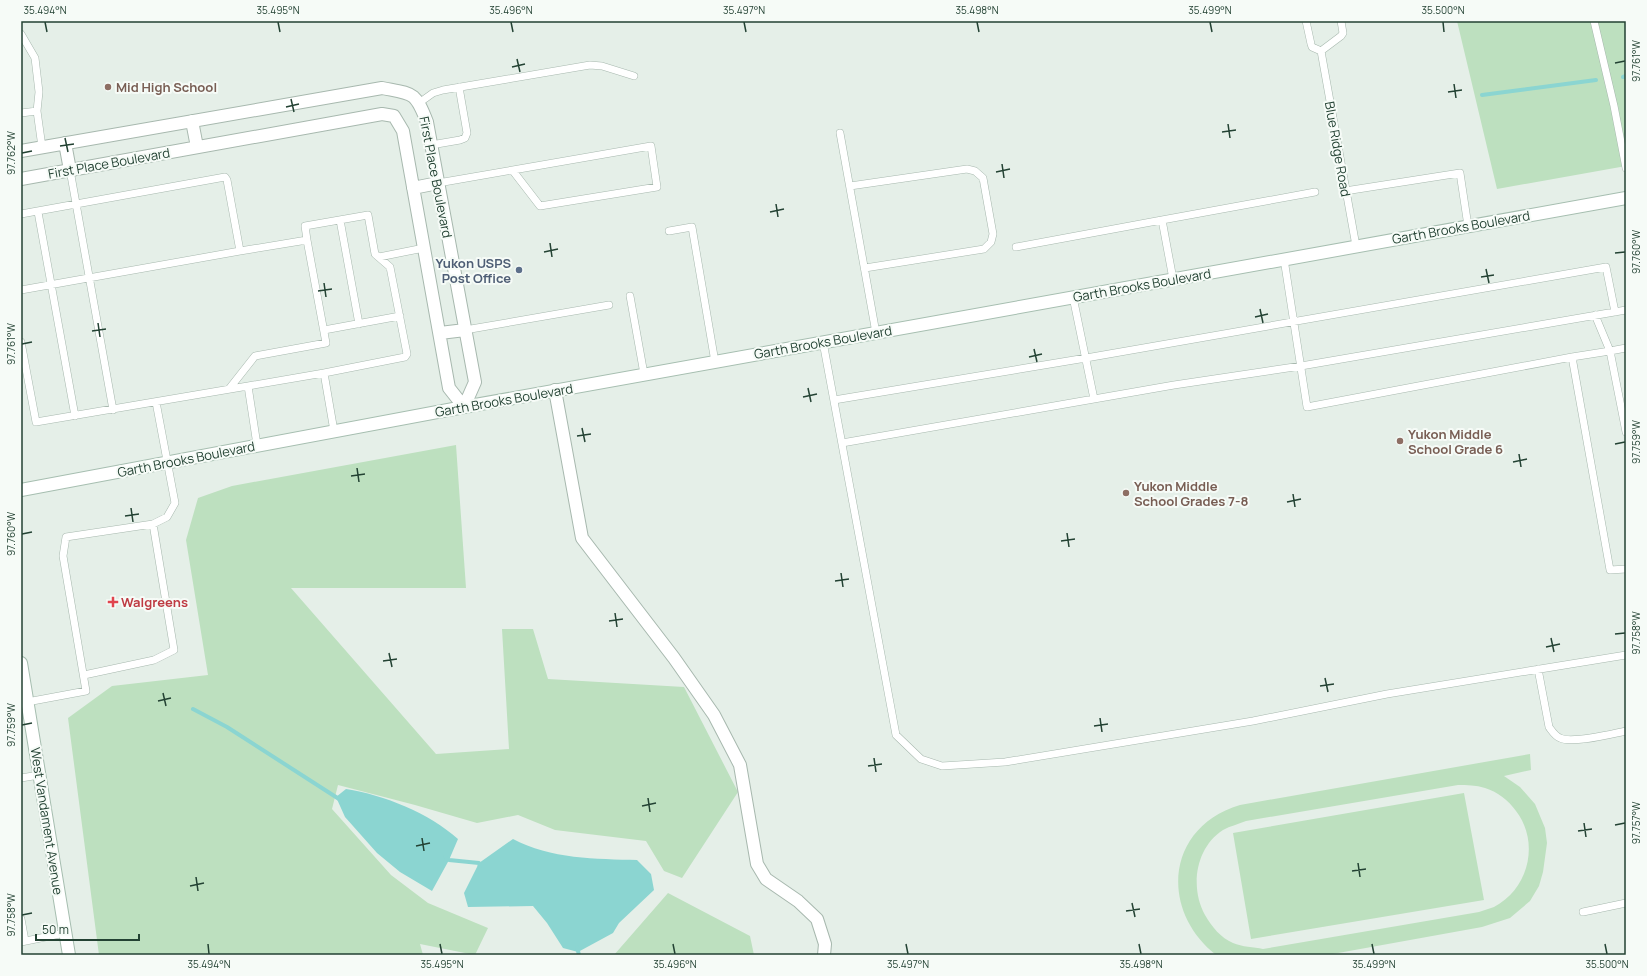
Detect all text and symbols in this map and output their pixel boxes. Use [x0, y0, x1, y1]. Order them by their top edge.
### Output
text: 35.494°N [23, 3, 67, 17]
text: 35.495°N [257, 3, 300, 17]
text: 35.496°N [489, 3, 533, 17]
text: 35.497°N [723, 3, 765, 17]
text: 35.498°N [956, 3, 999, 17]
text: 35.499°N [1188, 3, 1232, 17]
text: 35.500°N [1421, 3, 1465, 17]
text: 97.761°W [1629, 39, 1643, 82]
place label: Mid High School [116, 78, 217, 96]
marker: Mid High School [103, 82, 113, 92]
street label: Blue Ridge Road [1321, 100, 1355, 198]
street label: First Place Boulevard [415, 115, 457, 239]
text: 97.762°W [4, 130, 18, 175]
street label: First Place Boulevard [47, 143, 171, 183]
street label: Garth Brooks Boulevard [1391, 206, 1531, 248]
text: 97.760°W [1629, 229, 1643, 274]
place label: Yukon USPS Post Office [435, 254, 511, 287]
street label: Garth Brooks Boulevard [1072, 264, 1212, 306]
marker: Yukon USPS Post Office [514, 265, 524, 275]
street label: Garth Brooks Boulevard [753, 321, 893, 363]
text: 97.761°W [4, 322, 18, 365]
street label: Garth Brooks Boulevard [434, 379, 574, 421]
text: 97.759°W [1629, 419, 1643, 464]
place label: Yukon Middle School Grade 6 [1408, 425, 1503, 458]
marker: Yukon Middle School Grade 6 [1395, 436, 1405, 446]
street label: Garth Brooks Boulevard [116, 437, 256, 481]
place label: Yukon Middle School Grades 7-8 [1134, 477, 1248, 510]
marker: Yukon Middle School Grades 7-8 [1121, 488, 1131, 498]
text: 97.760°W [4, 511, 18, 556]
place label: Walgreens [121, 593, 188, 611]
marker: Walgreens [108, 597, 118, 607]
text: 97.758°W [1629, 611, 1643, 655]
text: 97.759°W [4, 702, 18, 747]
street label: West Vandament Avenue [26, 746, 68, 896]
text: 97.757°W [1629, 801, 1643, 844]
text: 97.758°W [4, 893, 18, 937]
scale bar [36, 916, 139, 942]
text: 50 m [42, 921, 69, 938]
text: 35.494°N [187, 957, 231, 971]
text: 35.495°N [421, 957, 464, 971]
text: 35.496°N [653, 957, 697, 971]
text: 35.497°N [887, 957, 929, 971]
text: 35.498°N [1120, 957, 1163, 971]
text: 35.499°N [1352, 957, 1396, 971]
text: 35.500°N [1585, 957, 1629, 971]

